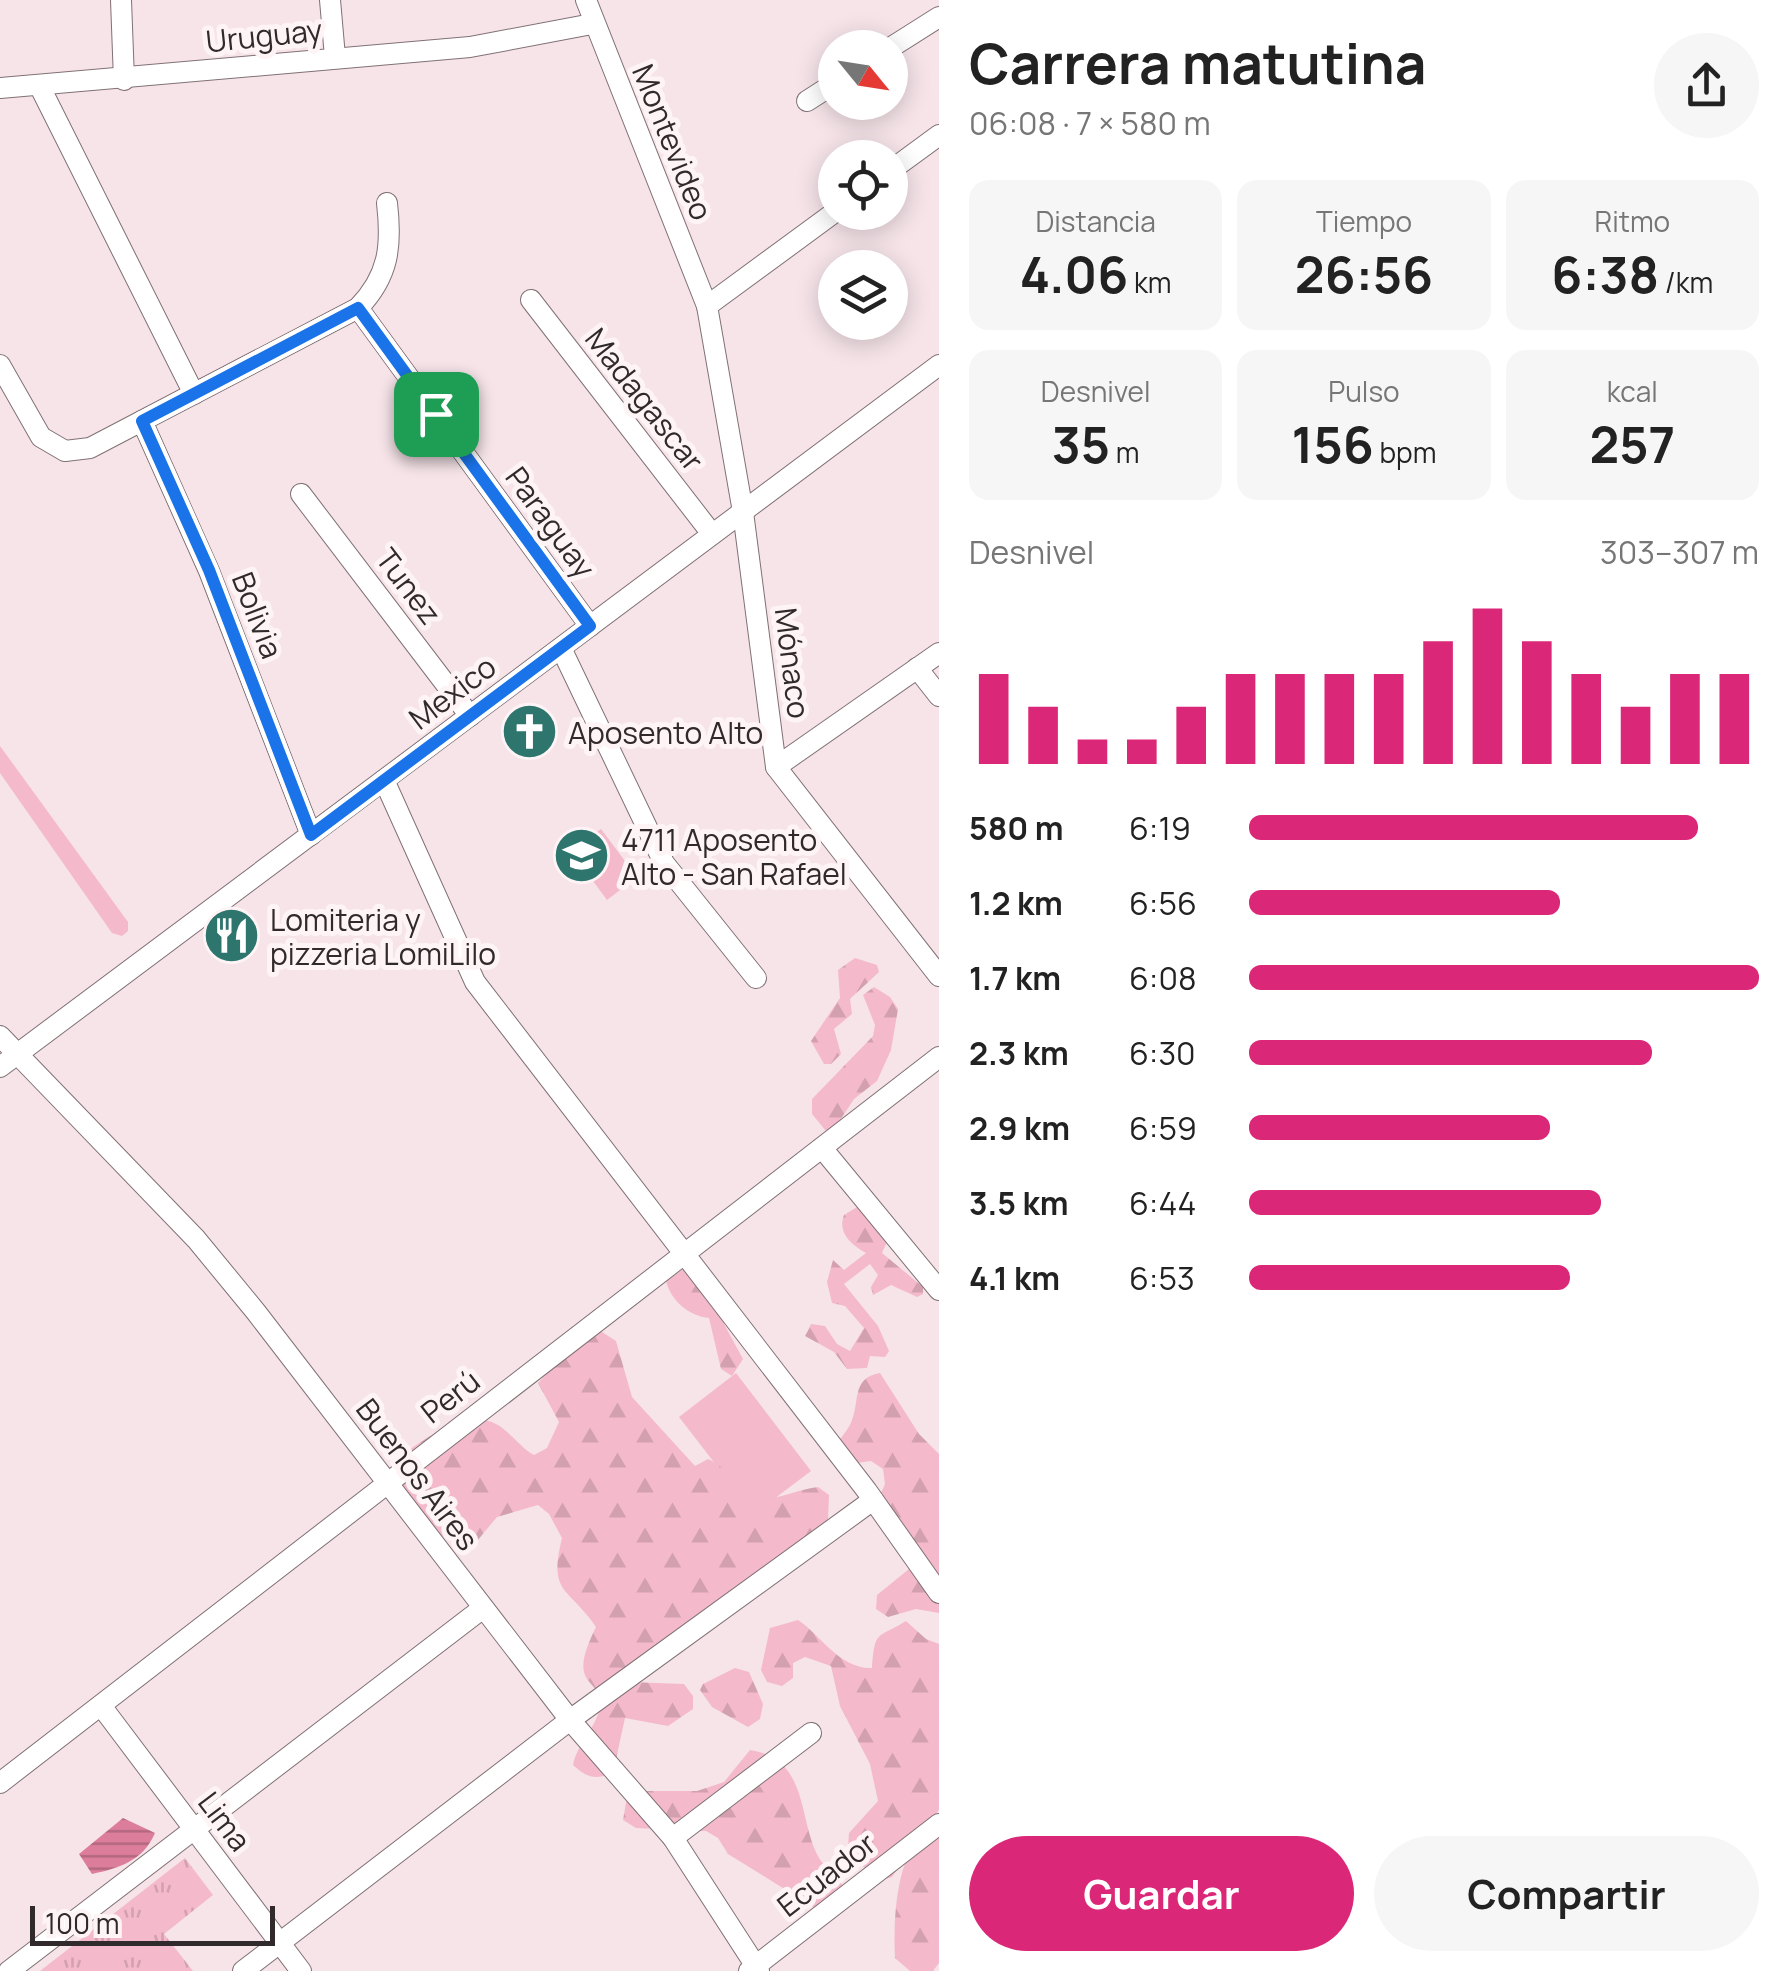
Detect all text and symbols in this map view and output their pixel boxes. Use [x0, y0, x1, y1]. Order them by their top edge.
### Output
street label: Uruguay [204, 8, 324, 61]
text: Carrera matutina [969, 25, 1426, 101]
north arrow [818, 30, 908, 120]
map controls [818, 30, 908, 340]
button: share [1654, 33, 1759, 138]
street label: Montevideo [623, 58, 723, 226]
text: 06:08 · 7 × 580 m [969, 101, 1211, 145]
button: locate [818, 140, 908, 230]
text: Distancia [1035, 202, 1156, 240]
text: Tiempo [1316, 202, 1412, 240]
text: Ritmo [1595, 202, 1670, 240]
text: 4.06 [1020, 240, 1128, 308]
text: 26:56 [1295, 240, 1433, 308]
text: 6:38 [1551, 240, 1659, 308]
button: layers [818, 250, 908, 340]
text: km [1128, 263, 1172, 301]
text: /km [1659, 263, 1713, 301]
street label: Madagascar [576, 319, 714, 479]
pin [394, 372, 479, 457]
text: Desnivel [1041, 372, 1150, 410]
text: Pulso [1328, 372, 1400, 410]
text: kcal [1607, 372, 1658, 410]
icon: arrive [409, 387, 464, 442]
text: 35 [1052, 410, 1110, 478]
text: 156 [1292, 410, 1374, 478]
text: 257 [1589, 410, 1675, 478]
text: m [1110, 433, 1140, 471]
text: bpm [1374, 433, 1436, 471]
street label: Paraguay [497, 458, 605, 586]
text: Desnivel [969, 530, 1094, 574]
text: 303–307 m [1600, 530, 1759, 574]
street label: Tunez [367, 540, 451, 632]
street label: Bolivia [223, 566, 293, 664]
street label: Mónaco [766, 605, 820, 721]
street label: Mexico [400, 646, 504, 738]
church icon: Aposento Alto [499, 702, 559, 762]
place label: Aposento Alto [568, 712, 763, 753]
text: 580 m [969, 806, 1064, 850]
text: 6:19 [1129, 806, 1191, 850]
place label: 4711 Aposento Alto - San Rafael [621, 819, 847, 894]
school or university icon: 4711 Aposento Alto - San Rafael [552, 826, 612, 886]
text: 1.2 km [969, 881, 1063, 925]
text: 6:56 [1129, 881, 1197, 925]
place label: Lomiteria y pizzeria LomiLilo [270, 899, 496, 974]
restaurant icon: Lomiteria y pizzeria LomiLilo [201, 906, 261, 966]
text: 1.7 km [969, 956, 1061, 1000]
text: 6:08 [1129, 956, 1197, 1000]
text: 2.3 km [969, 1031, 1069, 1075]
text: 6:30 [1129, 1031, 1196, 1075]
text: 2.9 km [969, 1106, 1070, 1150]
text: 6:59 [1129, 1106, 1197, 1150]
text: 3.5 km [969, 1181, 1068, 1225]
text: 6:44 [1129, 1181, 1196, 1225]
text: 4.1 km [969, 1256, 1060, 1300]
text: 6:53 [1129, 1256, 1195, 1300]
street label: Perú [412, 1360, 488, 1432]
street label: Buenos Aires [347, 1390, 489, 1558]
street label: Lima [189, 1783, 261, 1859]
street label: Ecuador [768, 1822, 884, 1925]
button: Guardar [969, 1836, 1354, 1951]
button: Compartir [1374, 1836, 1759, 1951]
scale bar [30, 1901, 275, 1946]
text: 100 m [45, 1904, 119, 1942]

